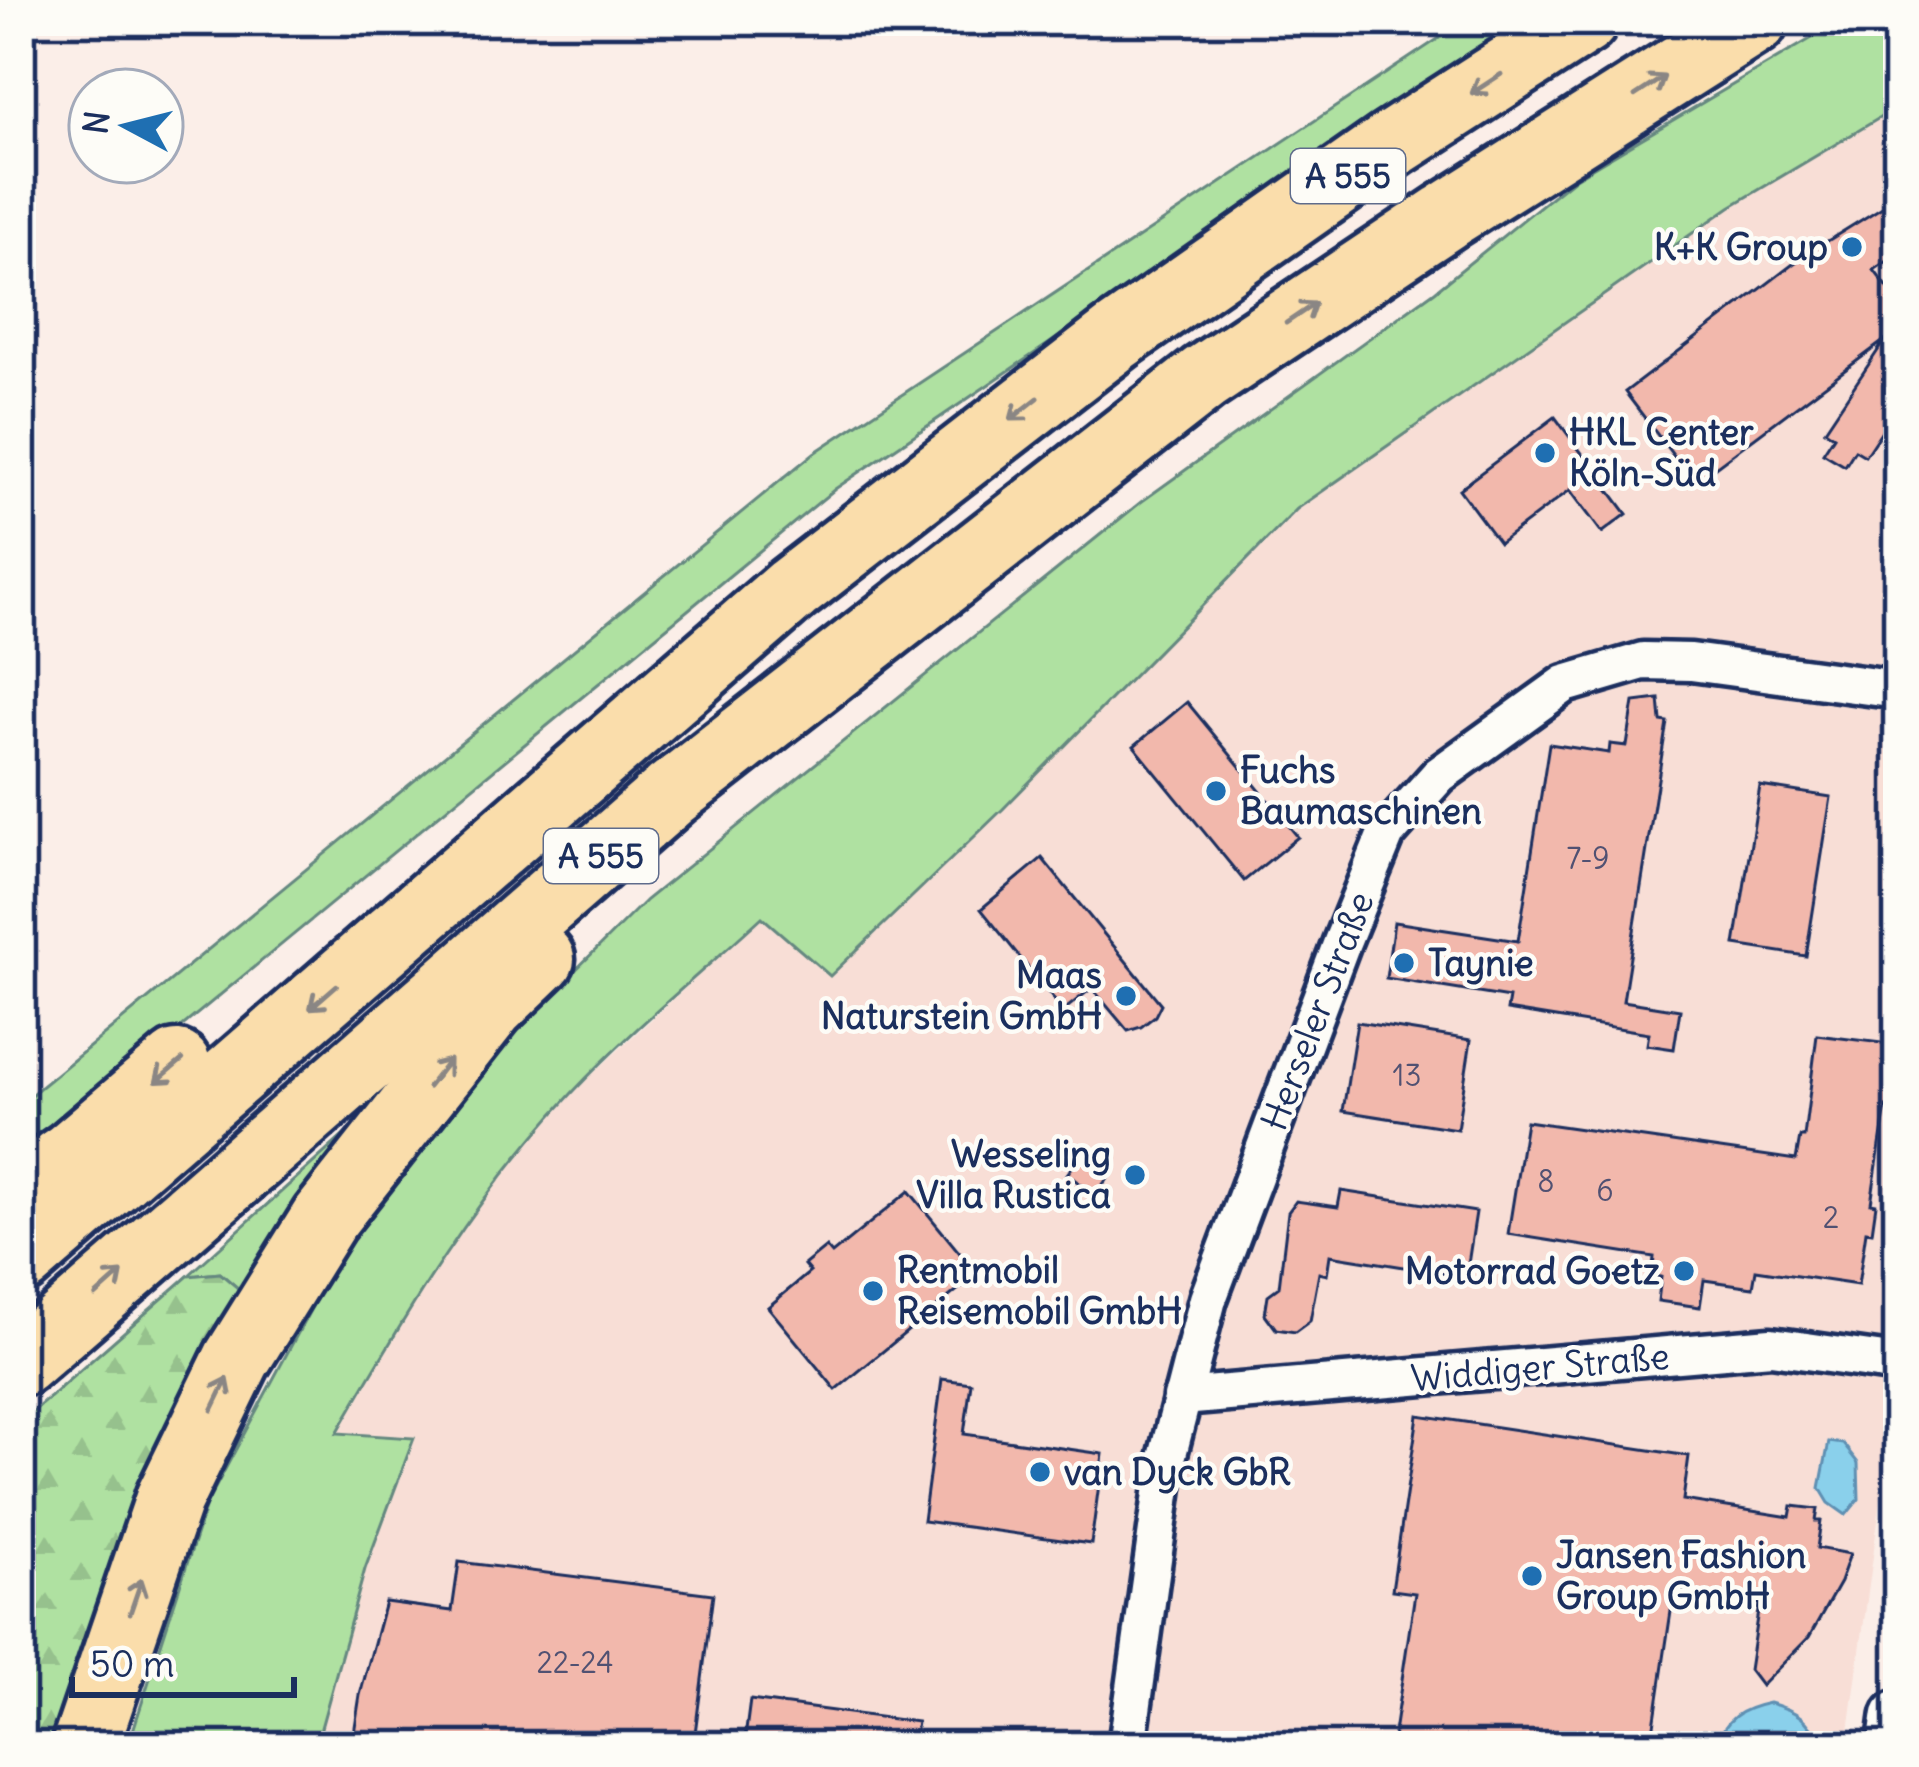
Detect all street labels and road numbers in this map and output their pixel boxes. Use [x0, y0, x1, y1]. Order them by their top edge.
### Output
road number: A 555 [1291, 149, 1405, 203]
road number: A 555 [544, 829, 658, 883]
street label: Herseler Straße [1251, 886, 1384, 1137]
street label: Widdiger Straße [1409, 1334, 1671, 1401]

